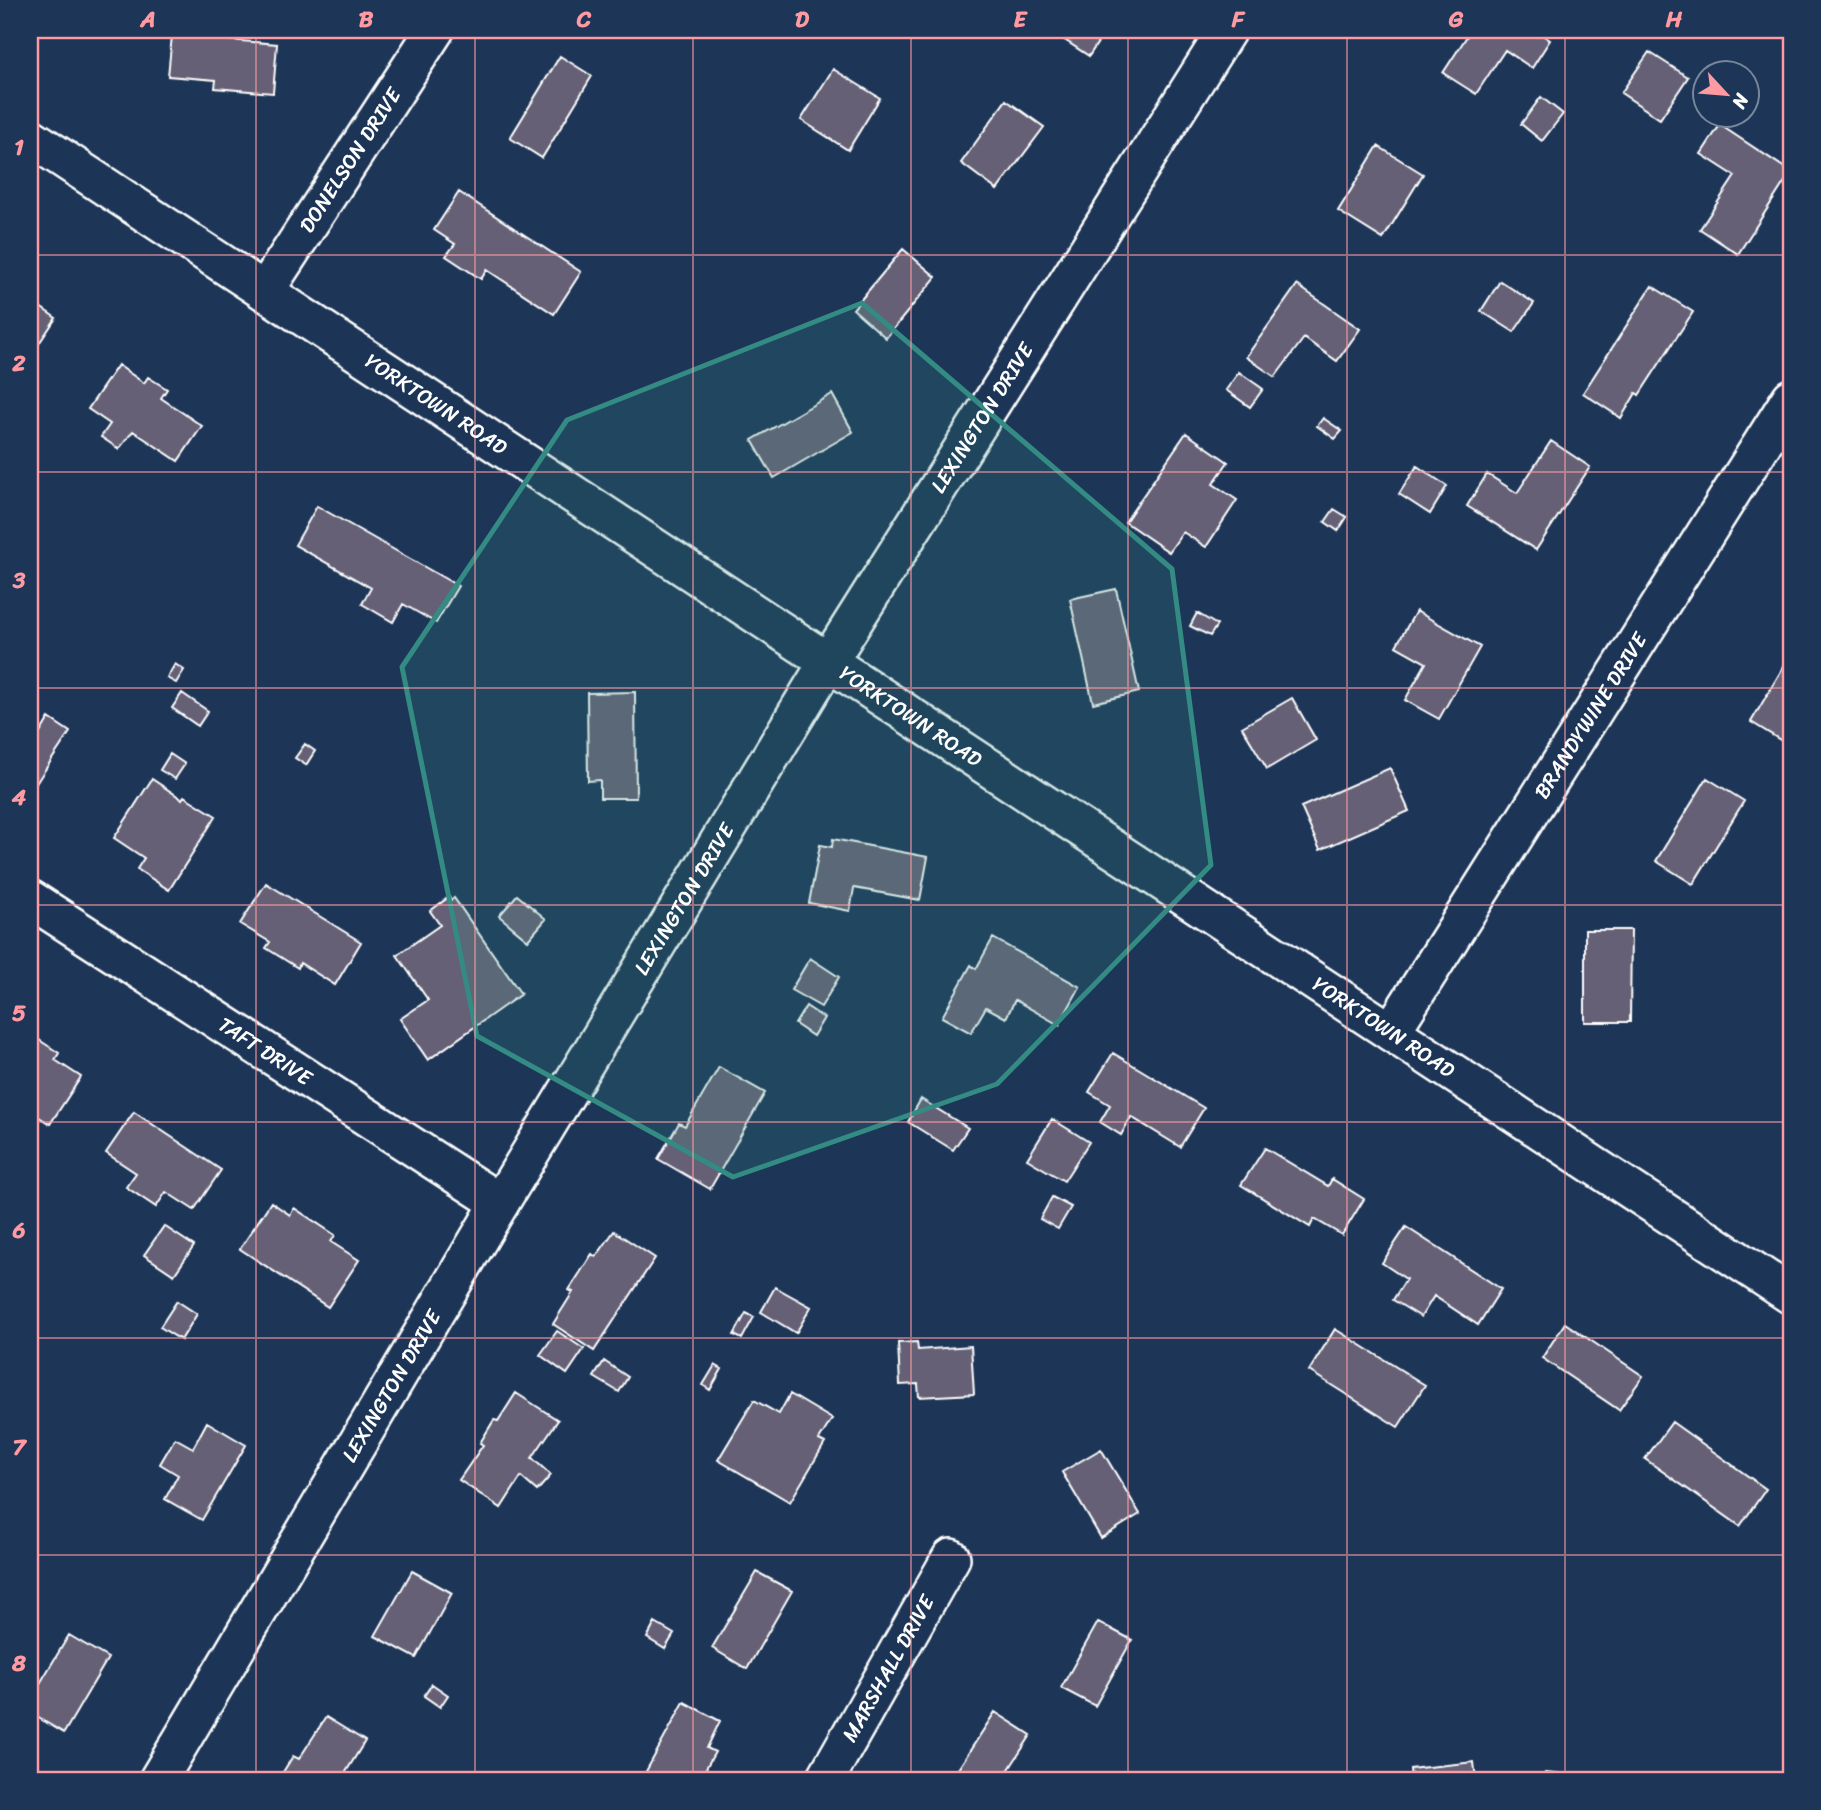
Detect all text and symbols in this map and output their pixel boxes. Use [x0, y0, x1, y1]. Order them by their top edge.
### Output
text: A [139, 0, 156, 40]
text: B [359, 0, 374, 40]
text: C [576, 0, 592, 40]
text: D [795, 0, 810, 40]
text: E [1014, 0, 1029, 40]
text: F [1231, 0, 1246, 40]
text: G [1448, 0, 1464, 40]
text: H [1665, 0, 1683, 40]
north arrow [1692, 60, 1762, 130]
street label: DONELSON DRIVE [289, 79, 412, 241]
text: N [1723, 87, 1759, 115]
text: 1 [14, 127, 24, 168]
street label: LEXINGTON DRIVE [920, 334, 1045, 501]
text: 2 [11, 343, 26, 384]
street label: YORKTOWN ROAD [357, 343, 516, 466]
text: 3 [12, 560, 26, 601]
street label: BRANDYWINE DRIVE [1523, 624, 1658, 807]
street label: YORKTOWN ROAD [831, 655, 991, 778]
text: 4 [11, 777, 27, 818]
street label: LEXINGTON DRIVE [623, 815, 746, 983]
street label: YORKTOWN ROAD [1304, 966, 1463, 1089]
text: 5 [12, 993, 26, 1034]
street label: TAFT DRIVE [210, 1006, 321, 1097]
text: 6 [11, 1210, 26, 1251]
street label: LEXINGTON DRIVE [331, 1301, 452, 1470]
text: 7 [12, 1427, 27, 1468]
street label: MARSHALL DRIVE [831, 1587, 946, 1749]
text: 8 [11, 1643, 26, 1684]

